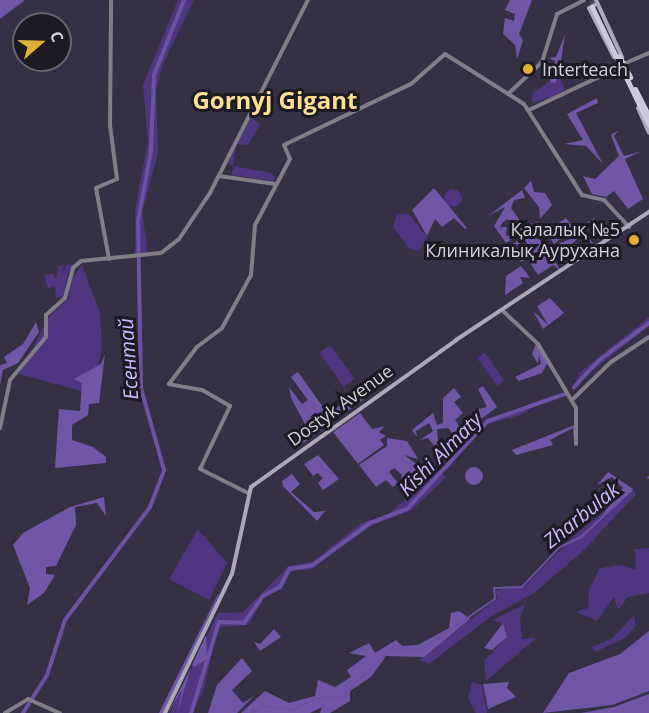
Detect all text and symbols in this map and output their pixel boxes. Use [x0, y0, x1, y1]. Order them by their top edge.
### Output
north arrow [12, 12, 72, 72]
text: С [45, 28, 69, 45]
place label: Interteach [542, 58, 628, 80]
marker: Interteach [519, 60, 537, 78]
district label: Gornyj Gigant [192, 86, 358, 114]
place label: Қалалық №5 Клиникалық Аурухана [425, 219, 620, 262]
marker: Қалалық №5 Клиникалық Аурухана [625, 231, 643, 249]
water label: Есентай [113, 317, 143, 401]
street label: Dostyk Avenue [283, 360, 397, 450]
water label: Kіshі Almaty [394, 408, 486, 500]
water label: Zharbulak [538, 477, 624, 553]

